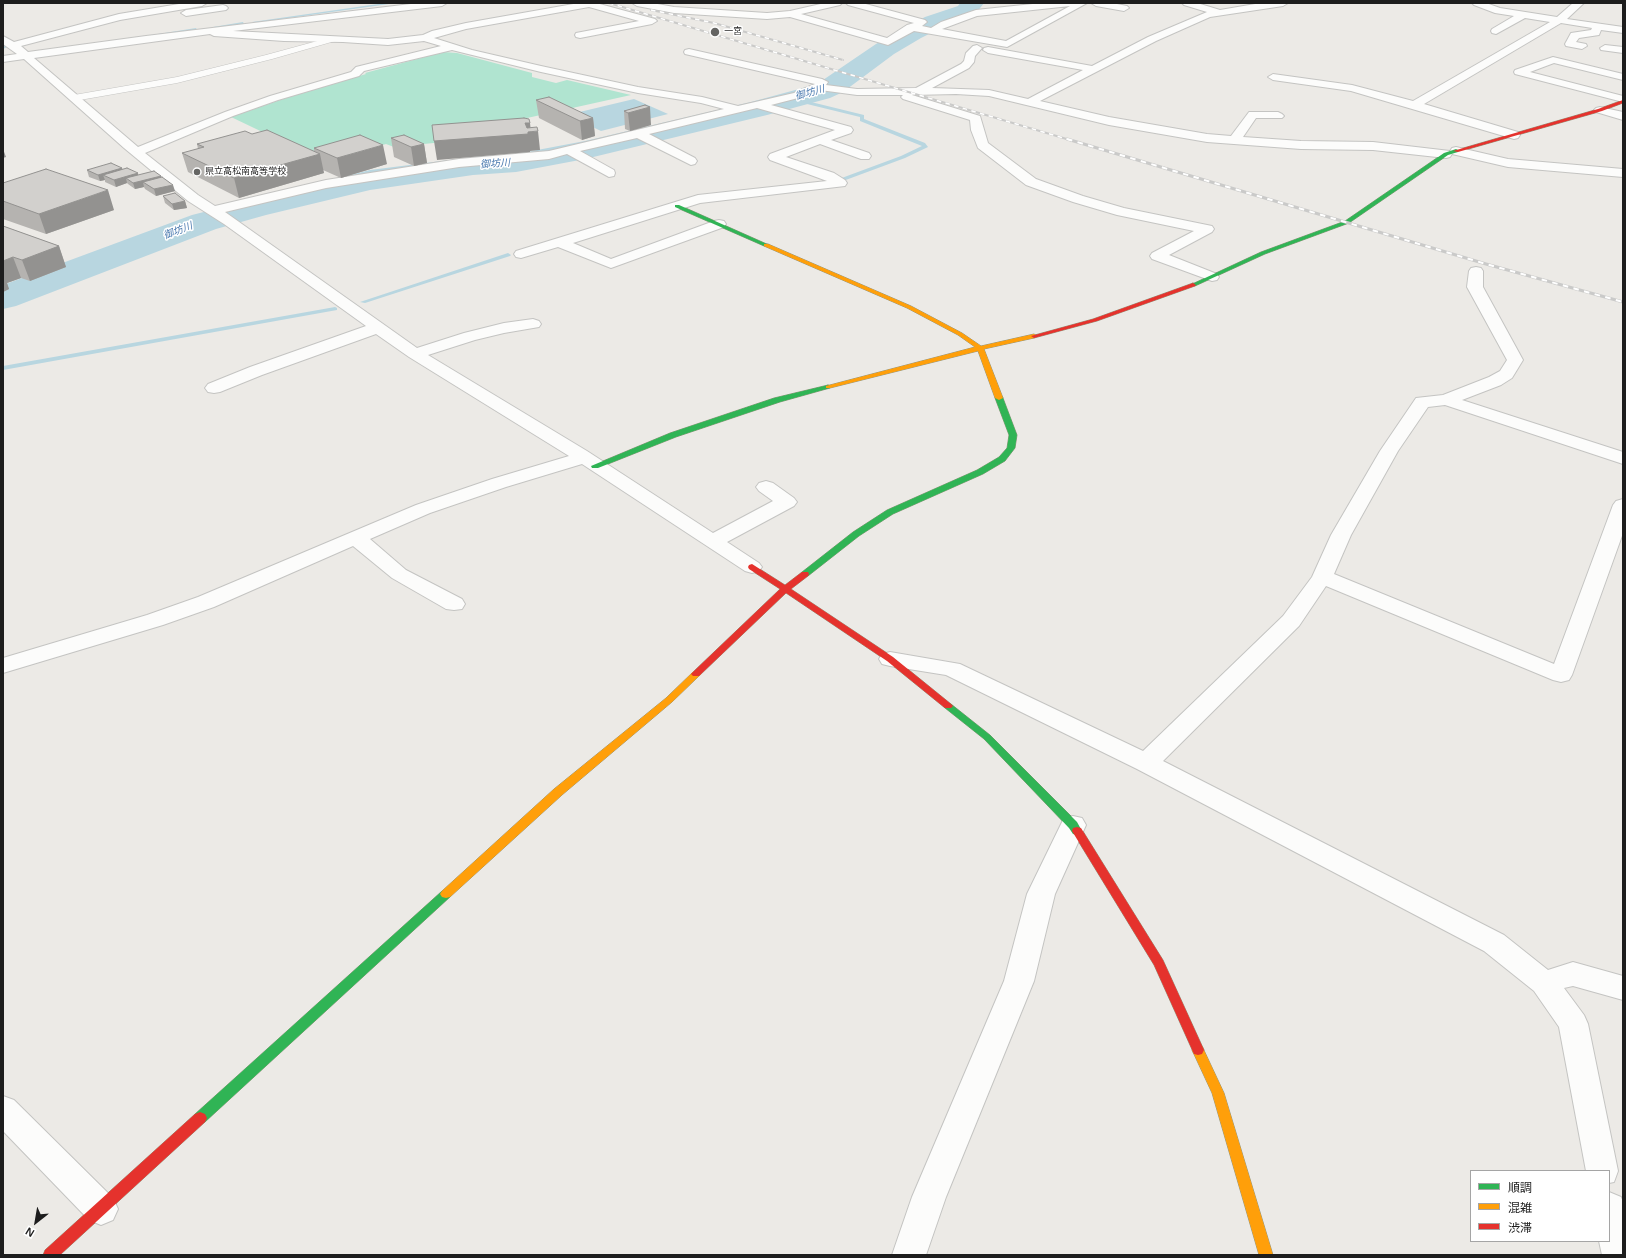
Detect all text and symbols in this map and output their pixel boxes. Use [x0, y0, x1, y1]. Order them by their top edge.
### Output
marker: 一宮 [709, 26, 721, 38]
place label: 一宮 [724, 27, 742, 37]
water label: 御坊川 [794, 83, 826, 103]
water label: 御坊川 [480, 157, 510, 171]
marker: 県立高松南高等学校 [192, 167, 202, 177]
place label: 県立高松南高等学校 [205, 167, 286, 177]
water label: 御坊川 [162, 220, 194, 242]
legend [1470, 1170, 1610, 1242]
text: 順調 [1508, 1181, 1532, 1195]
text: 混雑 [1508, 1201, 1532, 1215]
north arrow [16, 1202, 56, 1242]
text: 渋滞 [1508, 1221, 1532, 1235]
text: N [23, 1225, 36, 1239]

